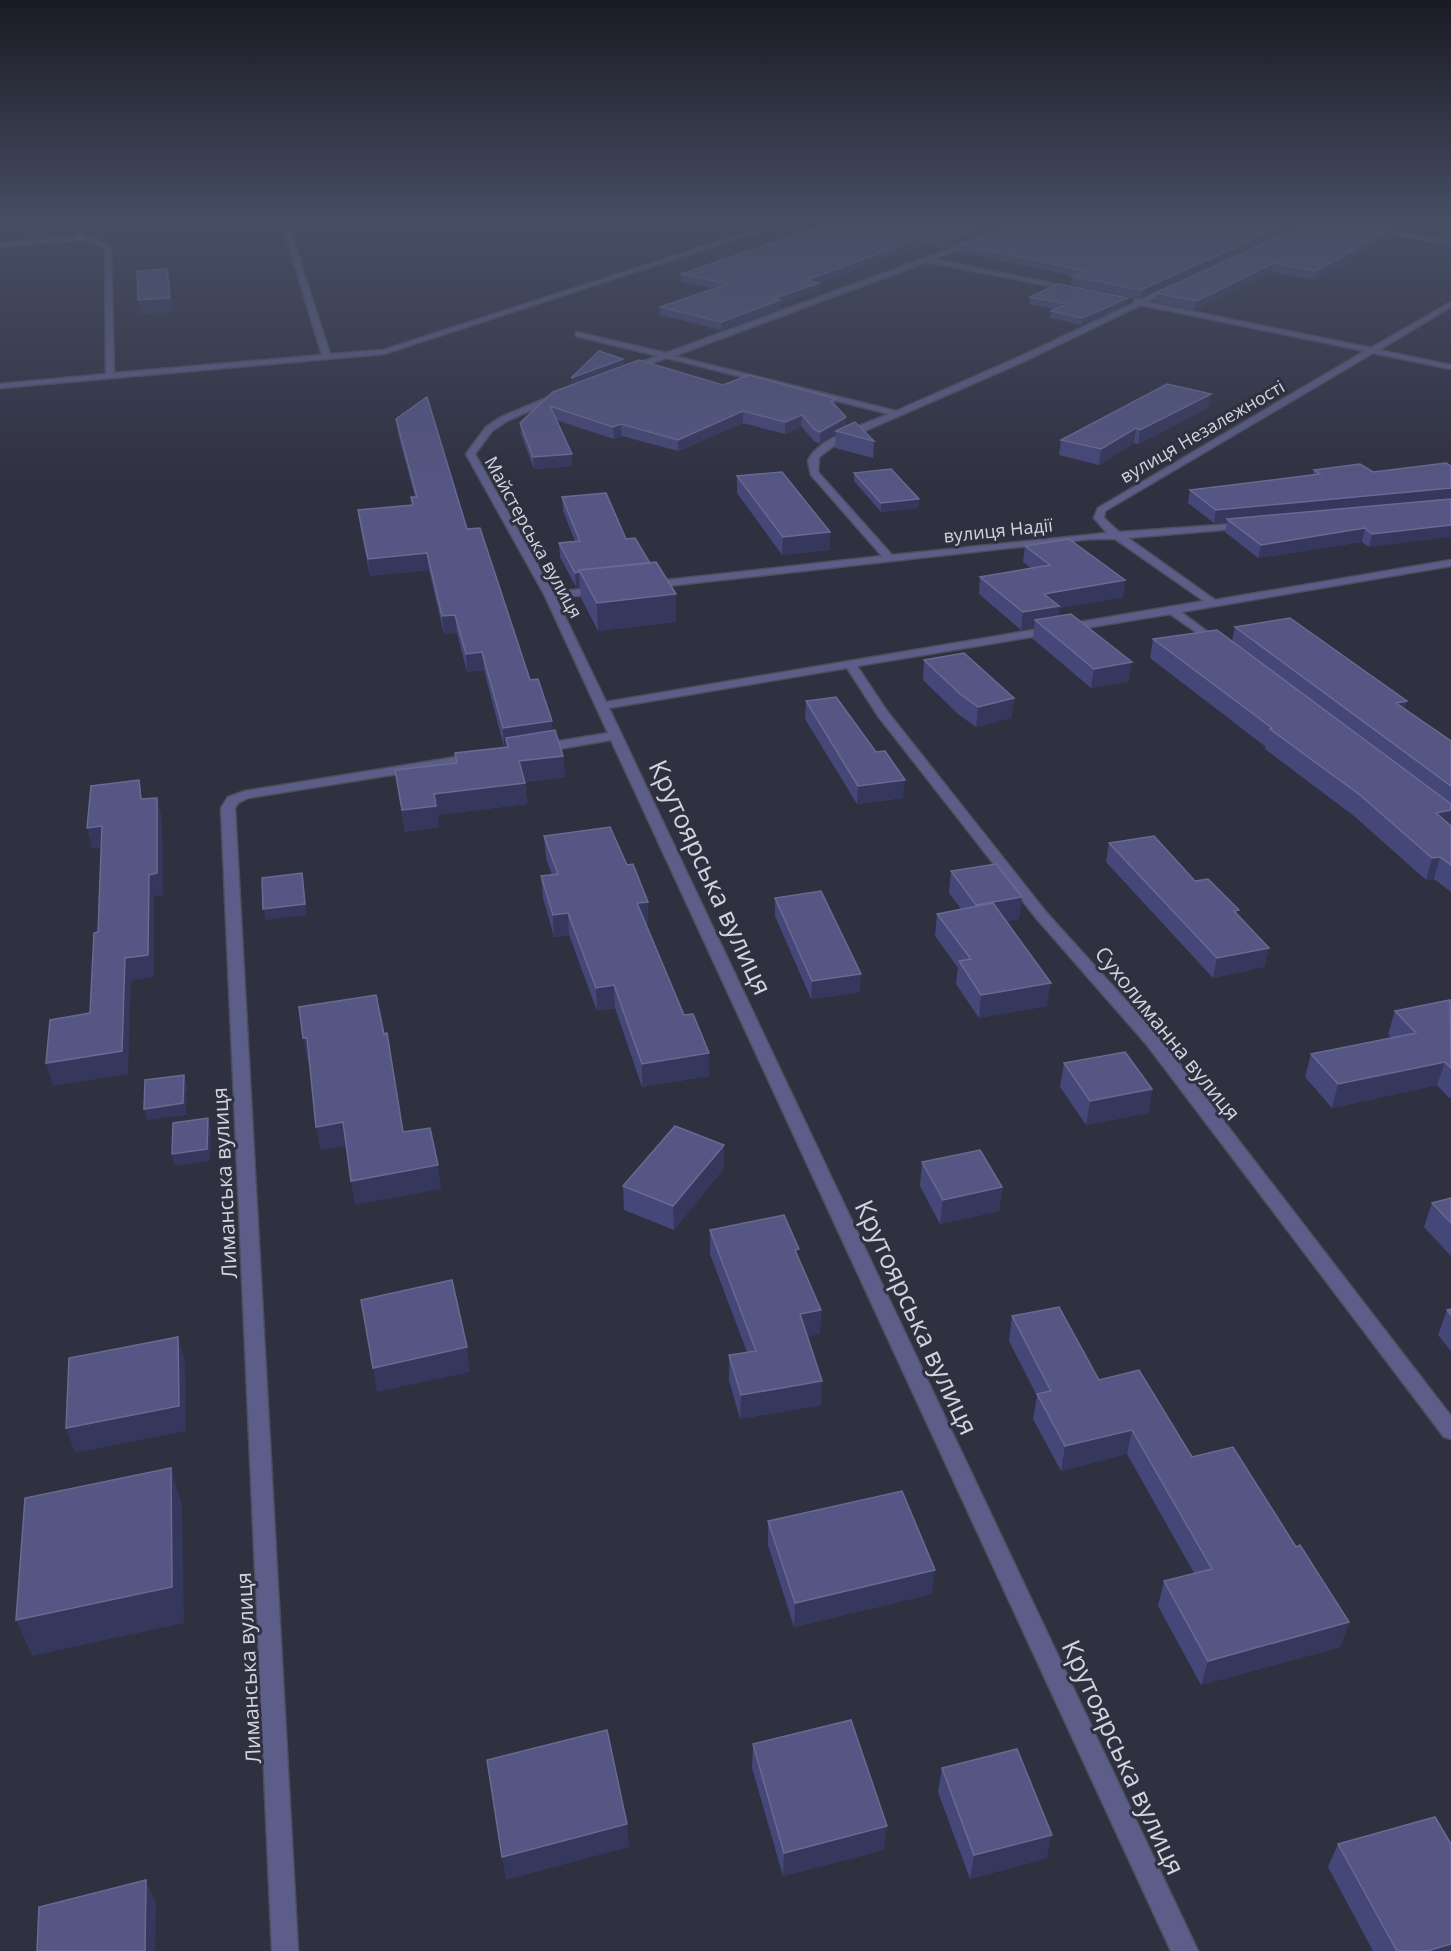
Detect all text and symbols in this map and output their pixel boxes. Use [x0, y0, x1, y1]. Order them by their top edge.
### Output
street label: вулиця Незалежності [1115, 374, 1289, 488]
street label: Майстерська вулиця [480, 452, 588, 622]
street label: вулиця Надії [942, 512, 1054, 548]
street label: Крутоярська вулиця [641, 754, 781, 1000]
street label: Сухолиманна вулиця [1089, 940, 1247, 1126]
street label: Лиманська вулиця [205, 1087, 243, 1279]
street label: Крутоярська вулиця [847, 1194, 987, 1440]
street label: Лиманська вулиця [229, 1572, 267, 1764]
street label: Крутоярська вулиця [1054, 1634, 1194, 1880]

